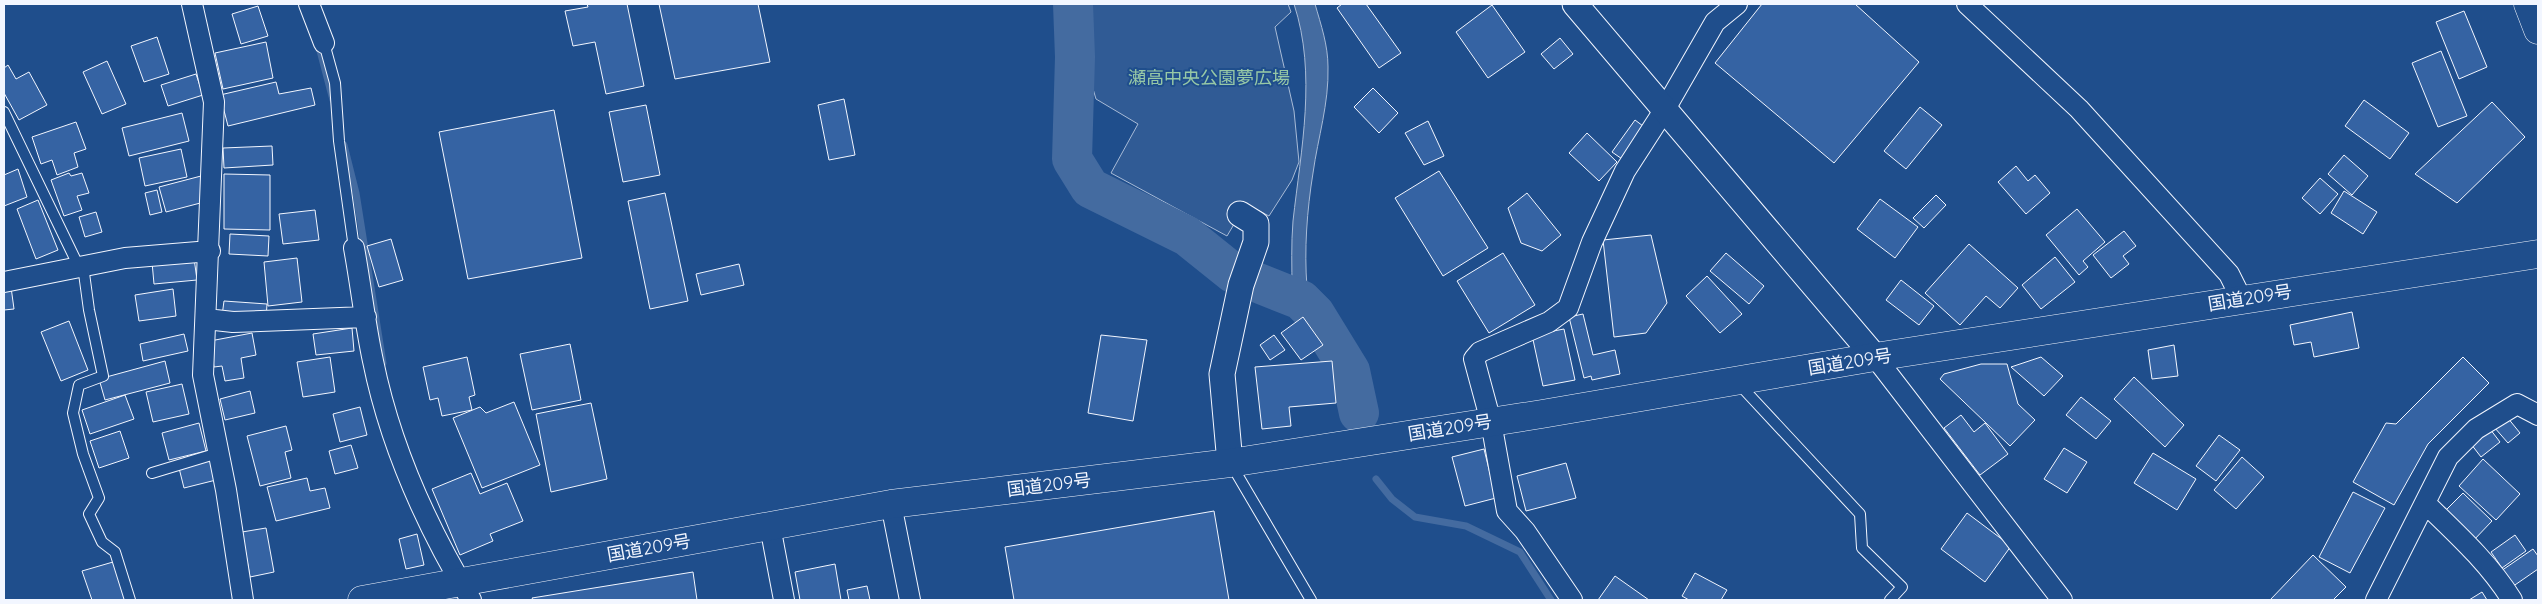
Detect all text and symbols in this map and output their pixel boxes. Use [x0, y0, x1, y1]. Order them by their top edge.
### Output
park label: 瀬高中央公園夢広場 [1128, 66, 1290, 89]
street label: 国道209号 [2206, 280, 2294, 315]
street label: 国道209号 [1806, 344, 1894, 379]
street label: 国道209号 [1406, 410, 1494, 445]
street label: 国道209号 [1005, 468, 1092, 501]
street label: 国道209号 [605, 529, 693, 566]

